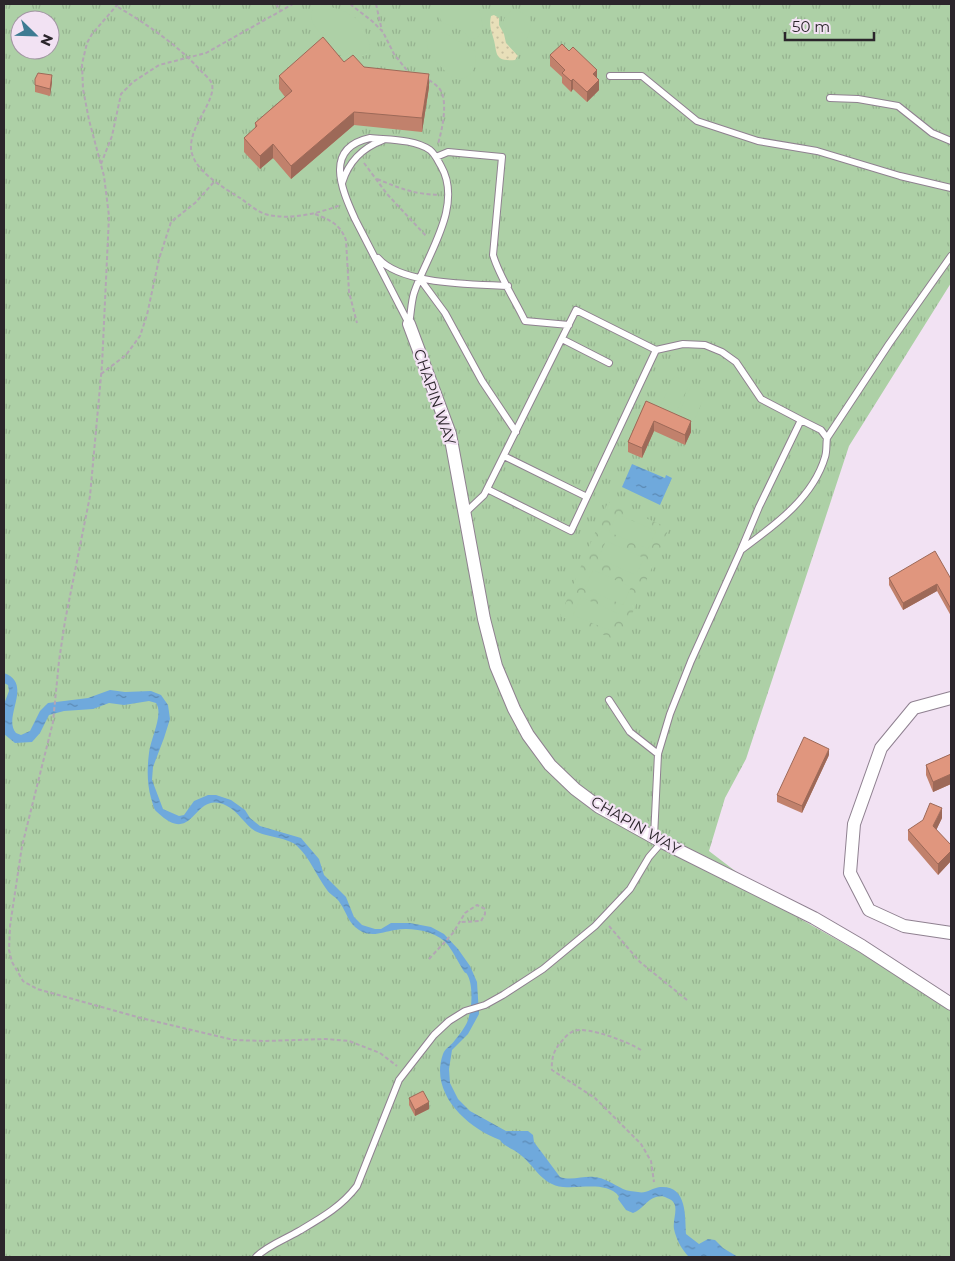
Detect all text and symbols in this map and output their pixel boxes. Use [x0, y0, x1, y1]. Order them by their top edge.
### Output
north arrow [10, 10, 60, 60]
scale bar [785, 10, 874, 42]
text: 50 m [792, 17, 830, 36]
text: N [36, 31, 57, 49]
street label: CHAPIN WAY [410, 346, 461, 448]
street label: CHAPIN WAY [588, 792, 685, 859]

